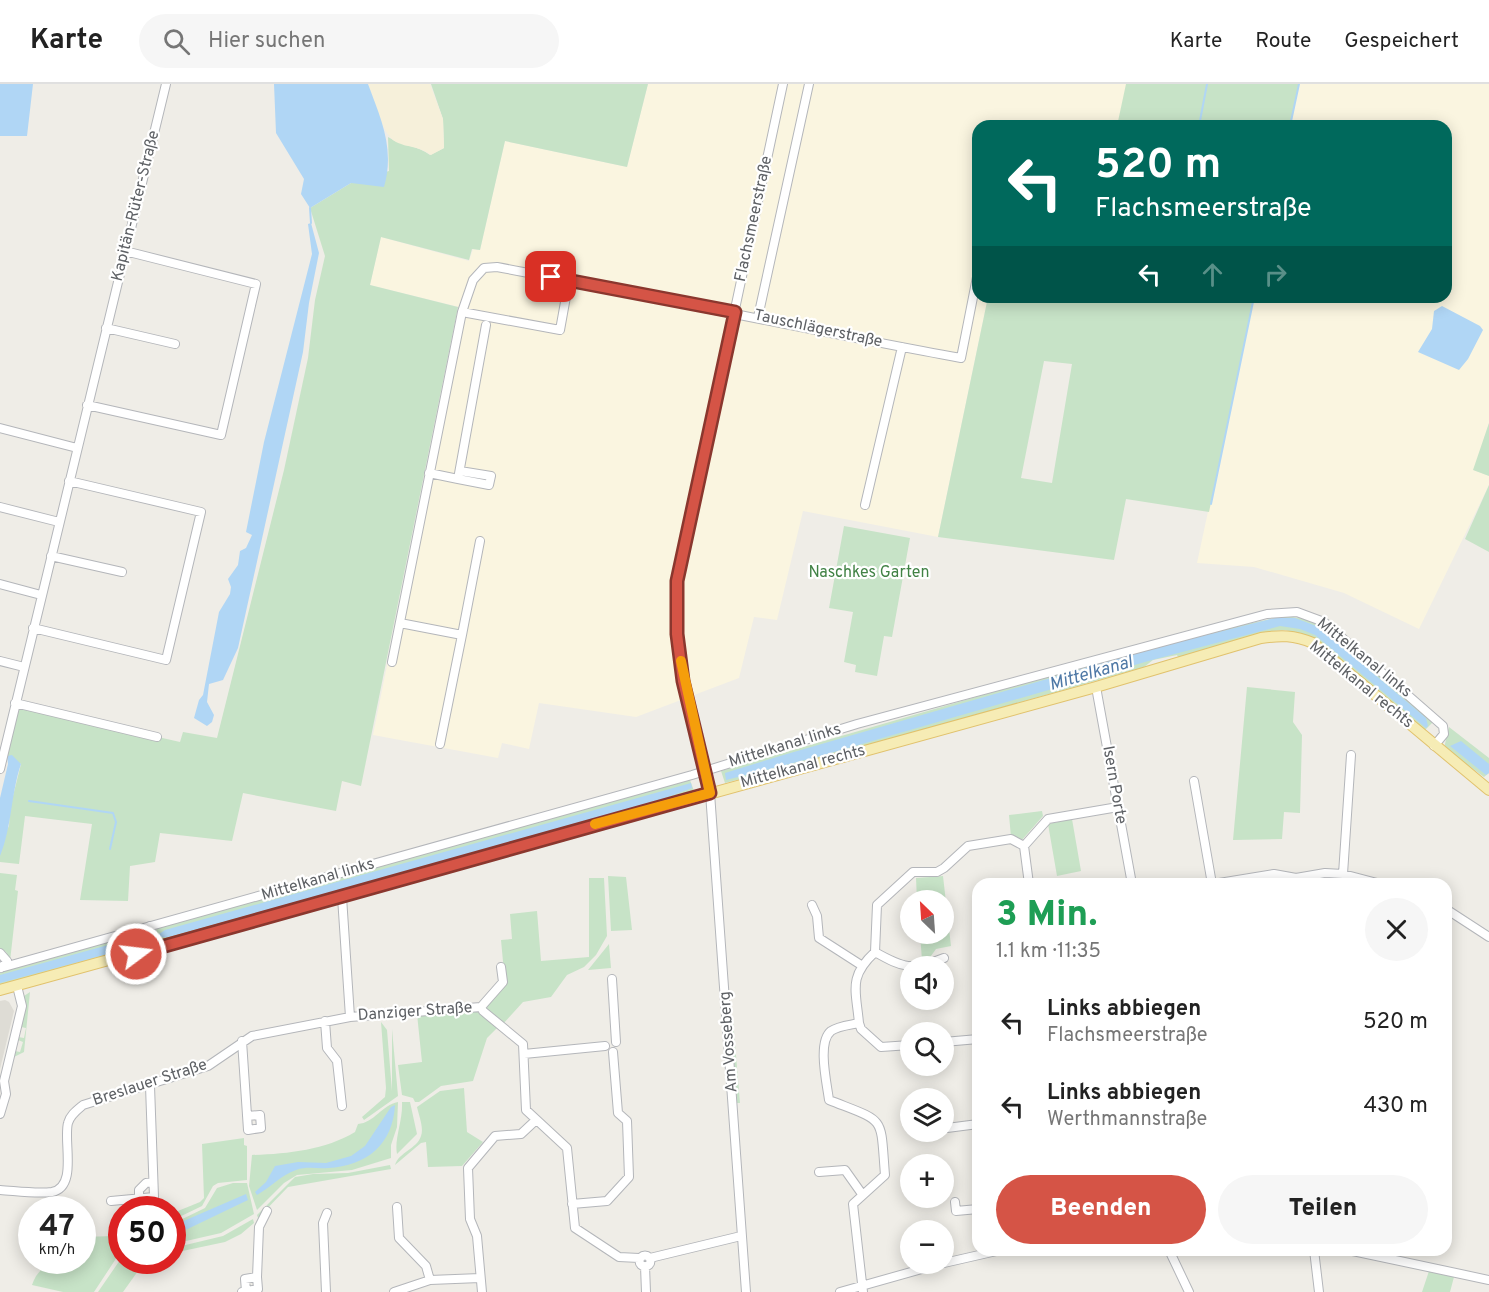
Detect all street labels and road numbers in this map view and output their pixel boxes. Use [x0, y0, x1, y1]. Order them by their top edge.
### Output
street label: Kapitän-Rüter-Straße [108, 129, 164, 283]
street label: Flachsmeerstraße [731, 154, 777, 284]
street label: Tauschlägerstraße [752, 306, 884, 352]
street label: Mittelkanal links [1312, 614, 1416, 702]
street label: Mittelkanal rechts [1305, 637, 1417, 733]
street label: Mittelkanal links [726, 719, 844, 773]
street label: Mittelkanal rechts [738, 741, 868, 793]
street label: Isern Porte [1097, 744, 1131, 826]
street label: Mittelkanal links [259, 854, 377, 906]
street label: Am Vosseberg [715, 991, 743, 1093]
street label: Danziger Straße [357, 998, 473, 1026]
street label: Breslauer Straße [90, 1055, 210, 1111]

